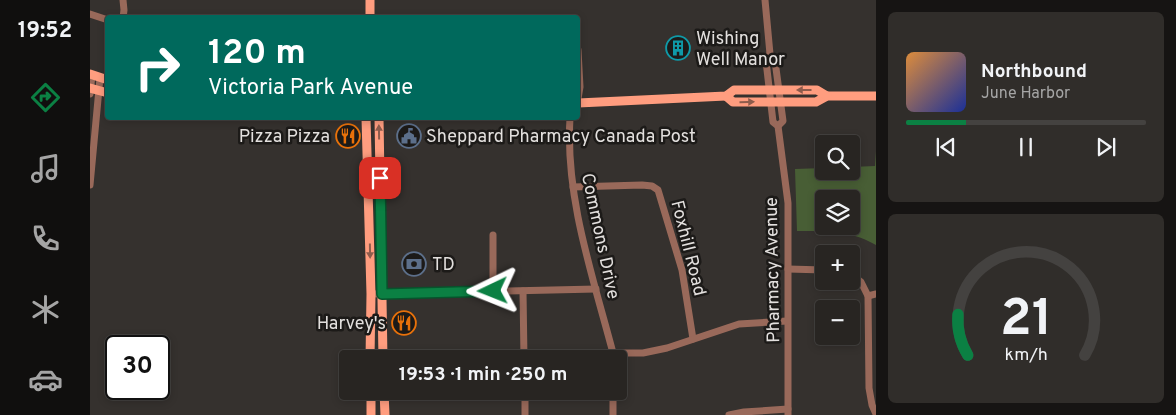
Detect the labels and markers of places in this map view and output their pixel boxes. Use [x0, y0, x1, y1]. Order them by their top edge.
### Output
place label: Wishing Well Manor [696, 28, 785, 72]
building icon: Wishing Well Manor [665, 35, 691, 61]
restaurant icon: Pizza Pizza [335, 123, 361, 149]
public building icon: Sheppard Pharmacy Canada Post [396, 123, 422, 149]
place label: Pizza Pizza [239, 126, 330, 149]
place label: Sheppard Pharmacy Canada Post [426, 126, 696, 149]
pin [359, 157, 401, 199]
bank icon: TD [401, 251, 427, 277]
place label: TD [432, 254, 455, 277]
restaurant icon: Harvey's [391, 310, 417, 336]
place label: Harvey's [317, 313, 386, 336]

